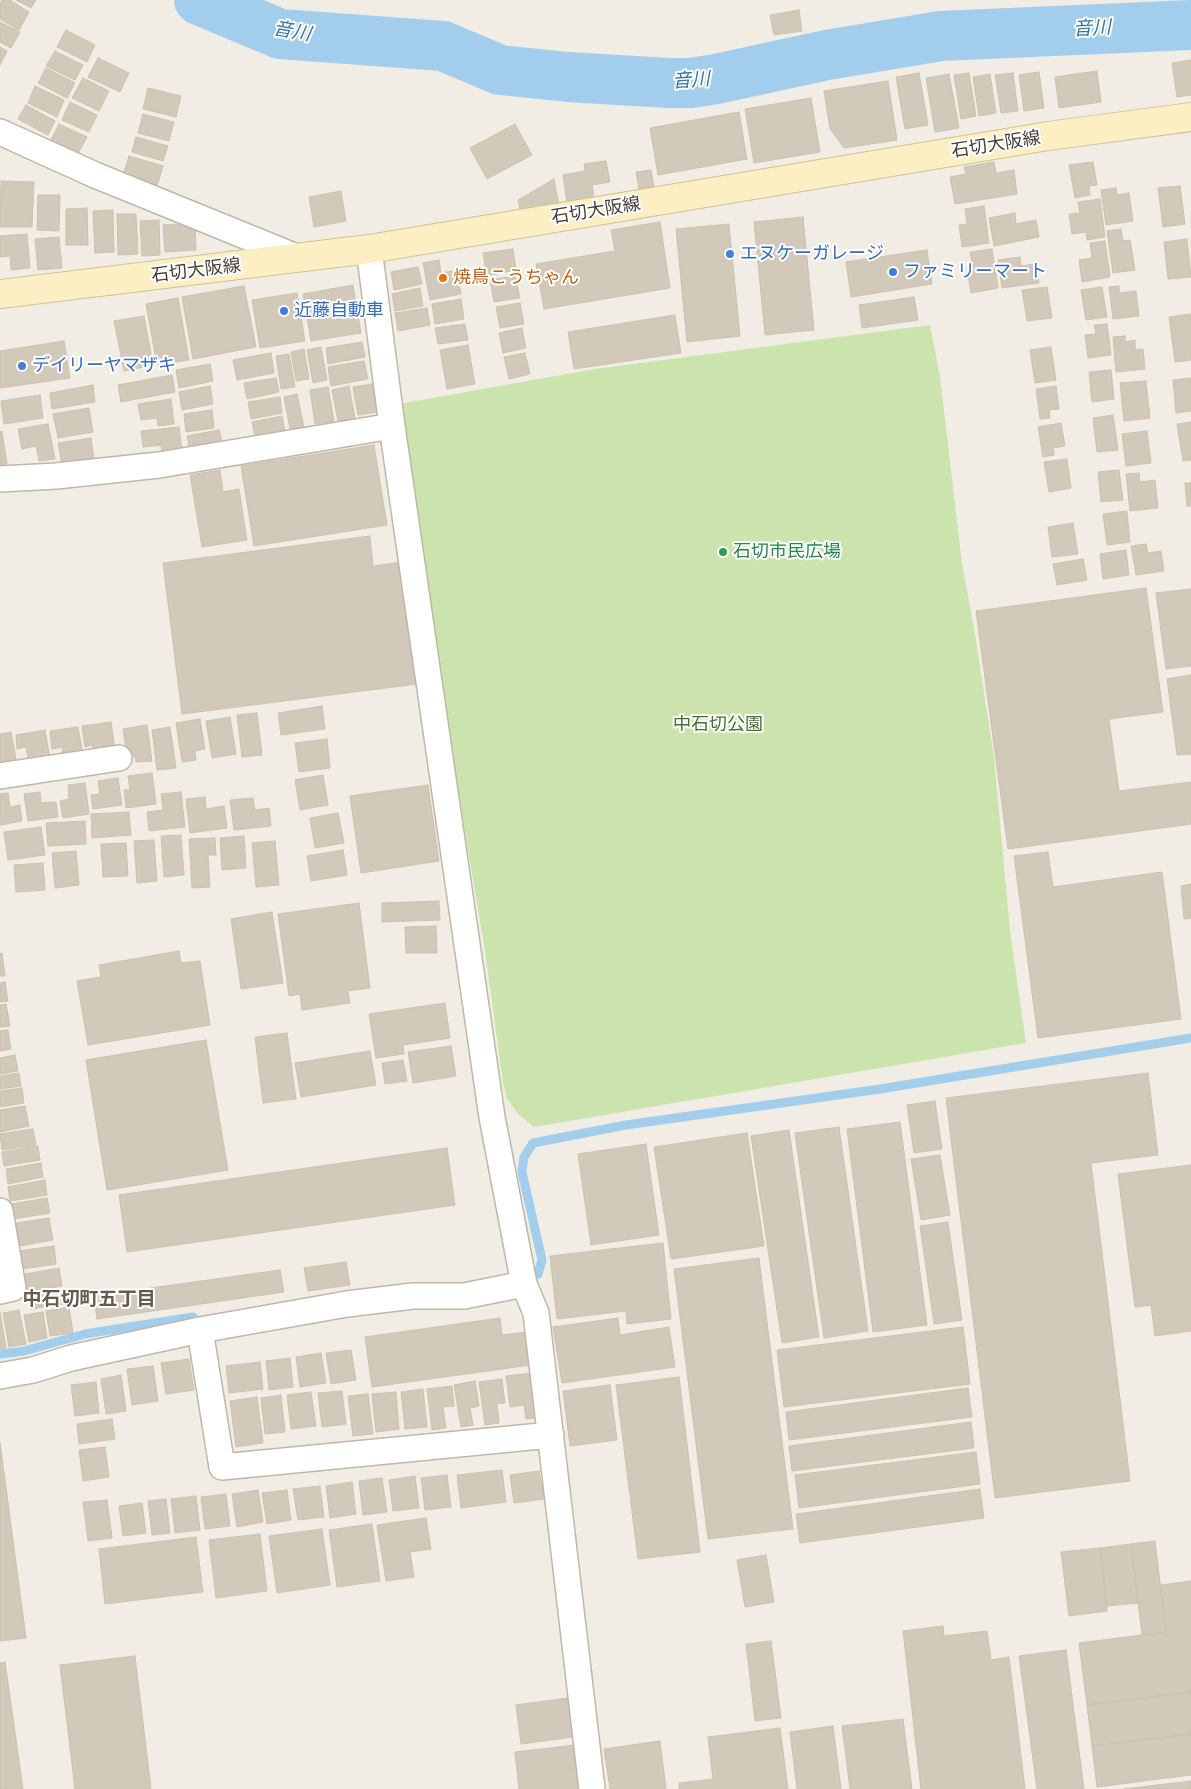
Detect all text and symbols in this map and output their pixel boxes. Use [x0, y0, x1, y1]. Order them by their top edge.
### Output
water label: 音川 [271, 17, 313, 47]
water label: 音川 [1072, 17, 1112, 41]
water label: 音川 [671, 68, 711, 94]
street label: 石切大阪線 [950, 127, 1042, 163]
street label: 石切大阪線 [550, 193, 642, 229]
place label: エヌケーガレージ [740, 243, 884, 265]
marker: エヌケーガレージ [724, 248, 736, 260]
street label: 石切大阪線 [150, 255, 242, 287]
place label: ファミリーマート [903, 261, 1047, 283]
marker: ファミリーマート [887, 266, 899, 278]
place label: 焼鳥こうちゃん [453, 267, 579, 289]
marker: 焼鳥こうちゃん [437, 272, 449, 284]
place label: 近藤自動車 [294, 300, 384, 322]
marker: 近藤自動車 [278, 305, 290, 317]
place label: デイリーヤマザキ [32, 355, 176, 377]
marker: デイリーヤマザキ [16, 360, 28, 372]
place label: 石切市民広場 [733, 541, 841, 563]
marker: 石切市民広場 [717, 546, 729, 558]
park label: 中石切公園 [673, 714, 763, 736]
district label: 中石切町五丁目 [23, 1289, 155, 1311]

